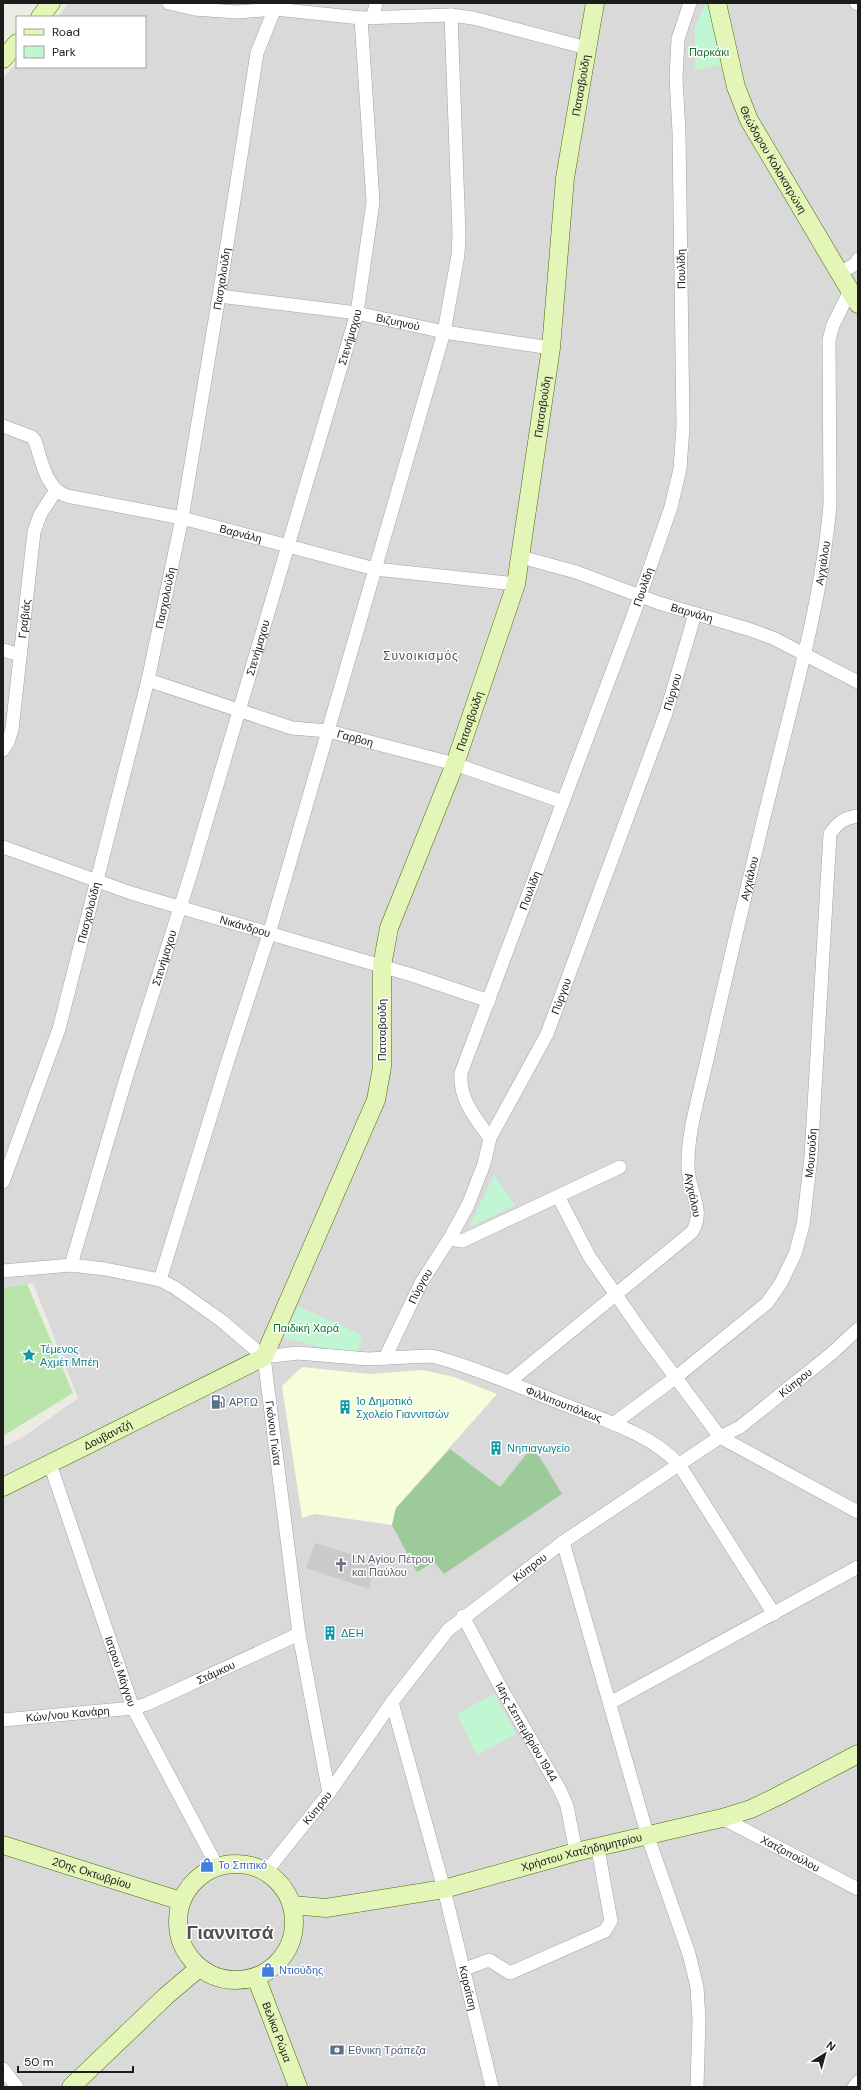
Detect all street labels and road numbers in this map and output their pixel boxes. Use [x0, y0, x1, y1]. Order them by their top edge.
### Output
street label: Πατσαβούδη [569, 54, 593, 117]
street label: Θεώδορου Κολοκοτρώνη [737, 104, 810, 216]
street label: Πασχαλούδη [210, 247, 233, 311]
street label: Πουλίδη [674, 249, 688, 289]
street label: Στενήμαχου [335, 308, 364, 367]
street label: Βιζυηνού [375, 310, 421, 334]
street label: Πατσαβούδη [531, 375, 554, 439]
street label: Βαρνάλη [218, 521, 264, 546]
street label: Αγχιάλου [812, 540, 833, 586]
street label: Πασχαλούδη [152, 566, 179, 630]
street label: Πουλίδη [630, 566, 656, 608]
street label: Γραβιάς [15, 598, 33, 639]
street label: Βαρνάλη [669, 600, 715, 625]
street label: Στενήμαχου [243, 618, 273, 677]
street label: Πύργου [660, 672, 684, 712]
street label: Πατσαβούδη [453, 689, 486, 753]
street label: Γαρβοη [335, 727, 375, 750]
street label: Αγχιάλου [737, 855, 761, 902]
street label: Πουλίδη [516, 869, 543, 912]
street label: Πασχαλούδη [74, 881, 103, 945]
street label: Νικάνδρου [218, 912, 272, 940]
street label: Στενήμαχου [149, 928, 179, 987]
street label: Πύργου [548, 976, 574, 1016]
street label: Πατσαβούδη [375, 999, 389, 1061]
street label: Μουτούδη [802, 1128, 820, 1179]
street label: Αγχιάλου [682, 1172, 704, 1218]
street label: Πύργου [405, 1266, 435, 1306]
street label: Κύπρου [776, 1365, 815, 1400]
street label: Φιλλιπουπόλεως [524, 1383, 604, 1425]
street label: Γκόνου Γιώτα [263, 1400, 285, 1467]
street label: Δουβαντζή [81, 1417, 134, 1453]
street label: Κύπρου [510, 1550, 550, 1585]
street label: Ιατρού Μάγγου [102, 1634, 139, 1709]
street label: Στάμκου [195, 1657, 237, 1687]
street label: 14ης Σεπτεμβρίου 1944 [492, 1680, 561, 1784]
street label: Κών/νου Κανάρη [25, 1703, 110, 1725]
street label: Κύπρου [300, 1788, 335, 1827]
street label: Χρήστου Χατζηδημητρίου [519, 1830, 643, 1874]
street label: Χατζοπούλου [758, 1832, 822, 1875]
street label: 20ης Οκτωβρίου [50, 1854, 133, 1892]
street label: Καραίτση [456, 1964, 480, 2012]
street label: Βελίκα Ρώμα [259, 2000, 295, 2065]

